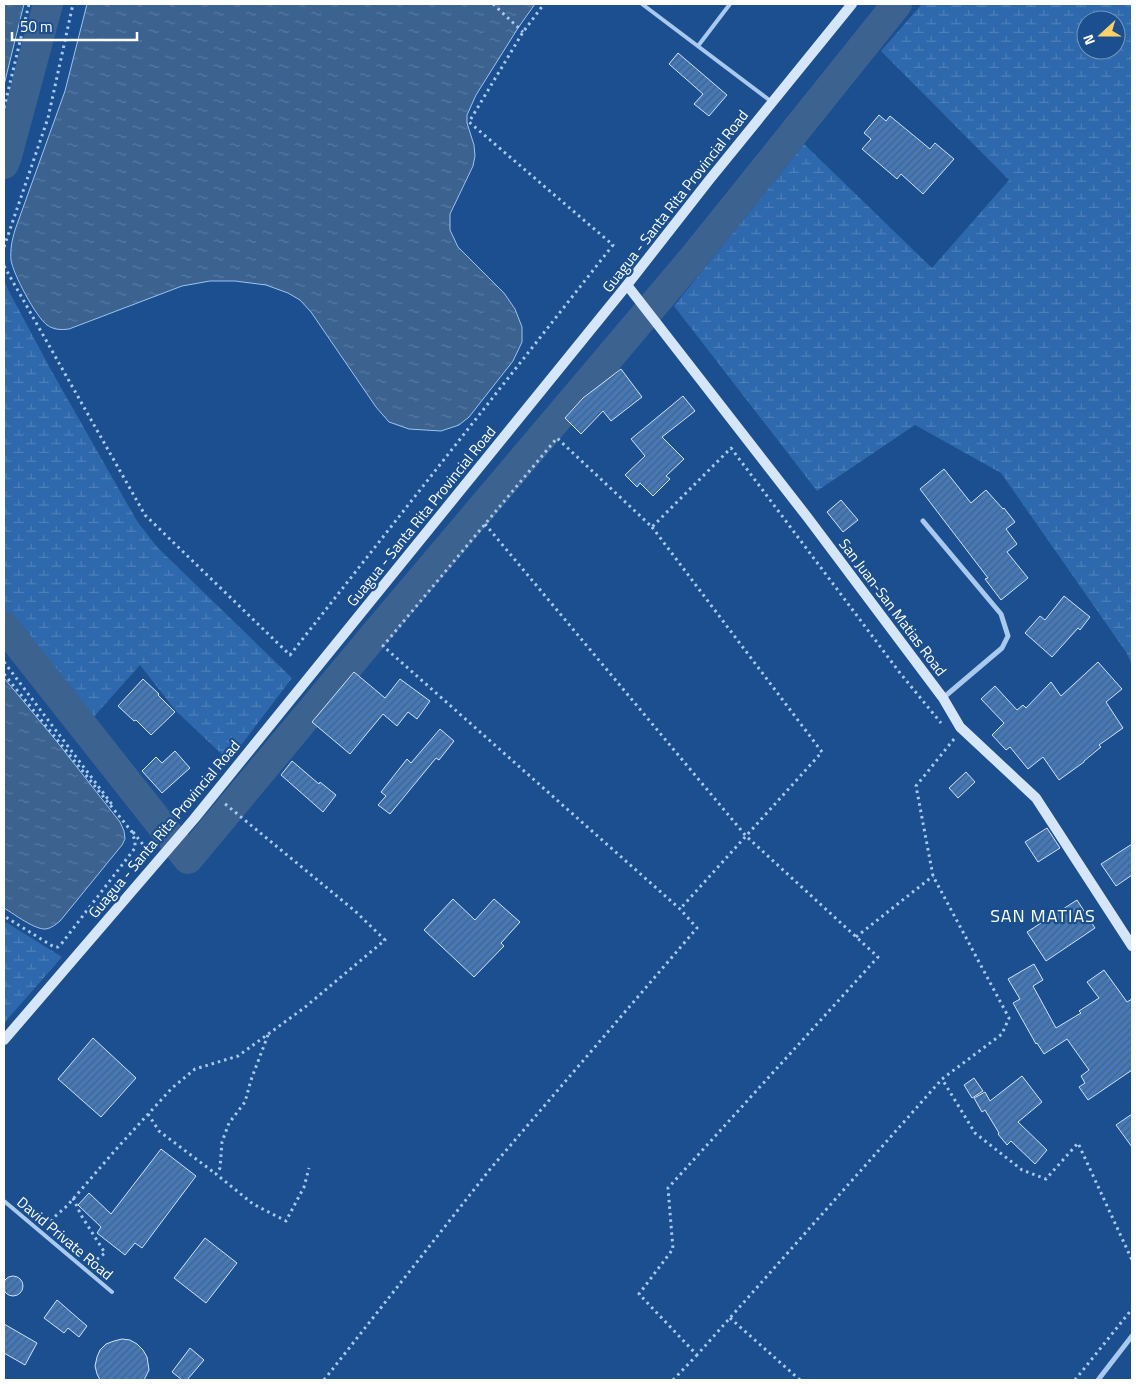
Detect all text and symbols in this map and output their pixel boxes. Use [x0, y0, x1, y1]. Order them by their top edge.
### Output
scale bar [12, 10, 138, 42]
north arrow [1076, 10, 1126, 60]
text: 50 m [20, 15, 53, 38]
text: N [1077, 32, 1100, 48]
street label: Guagua - Santa Rita Provincial Road [596, 105, 754, 297]
street label: Guagua - Santa Rita Provincial Road [341, 421, 501, 611]
street label: San Juan-San Matias Road [834, 533, 952, 681]
street label: Guagua - Santa Rita Provincial Road [82, 735, 246, 923]
district label: SAN MATIAS [990, 902, 1096, 929]
street label: David Private Road [12, 1191, 118, 1285]

